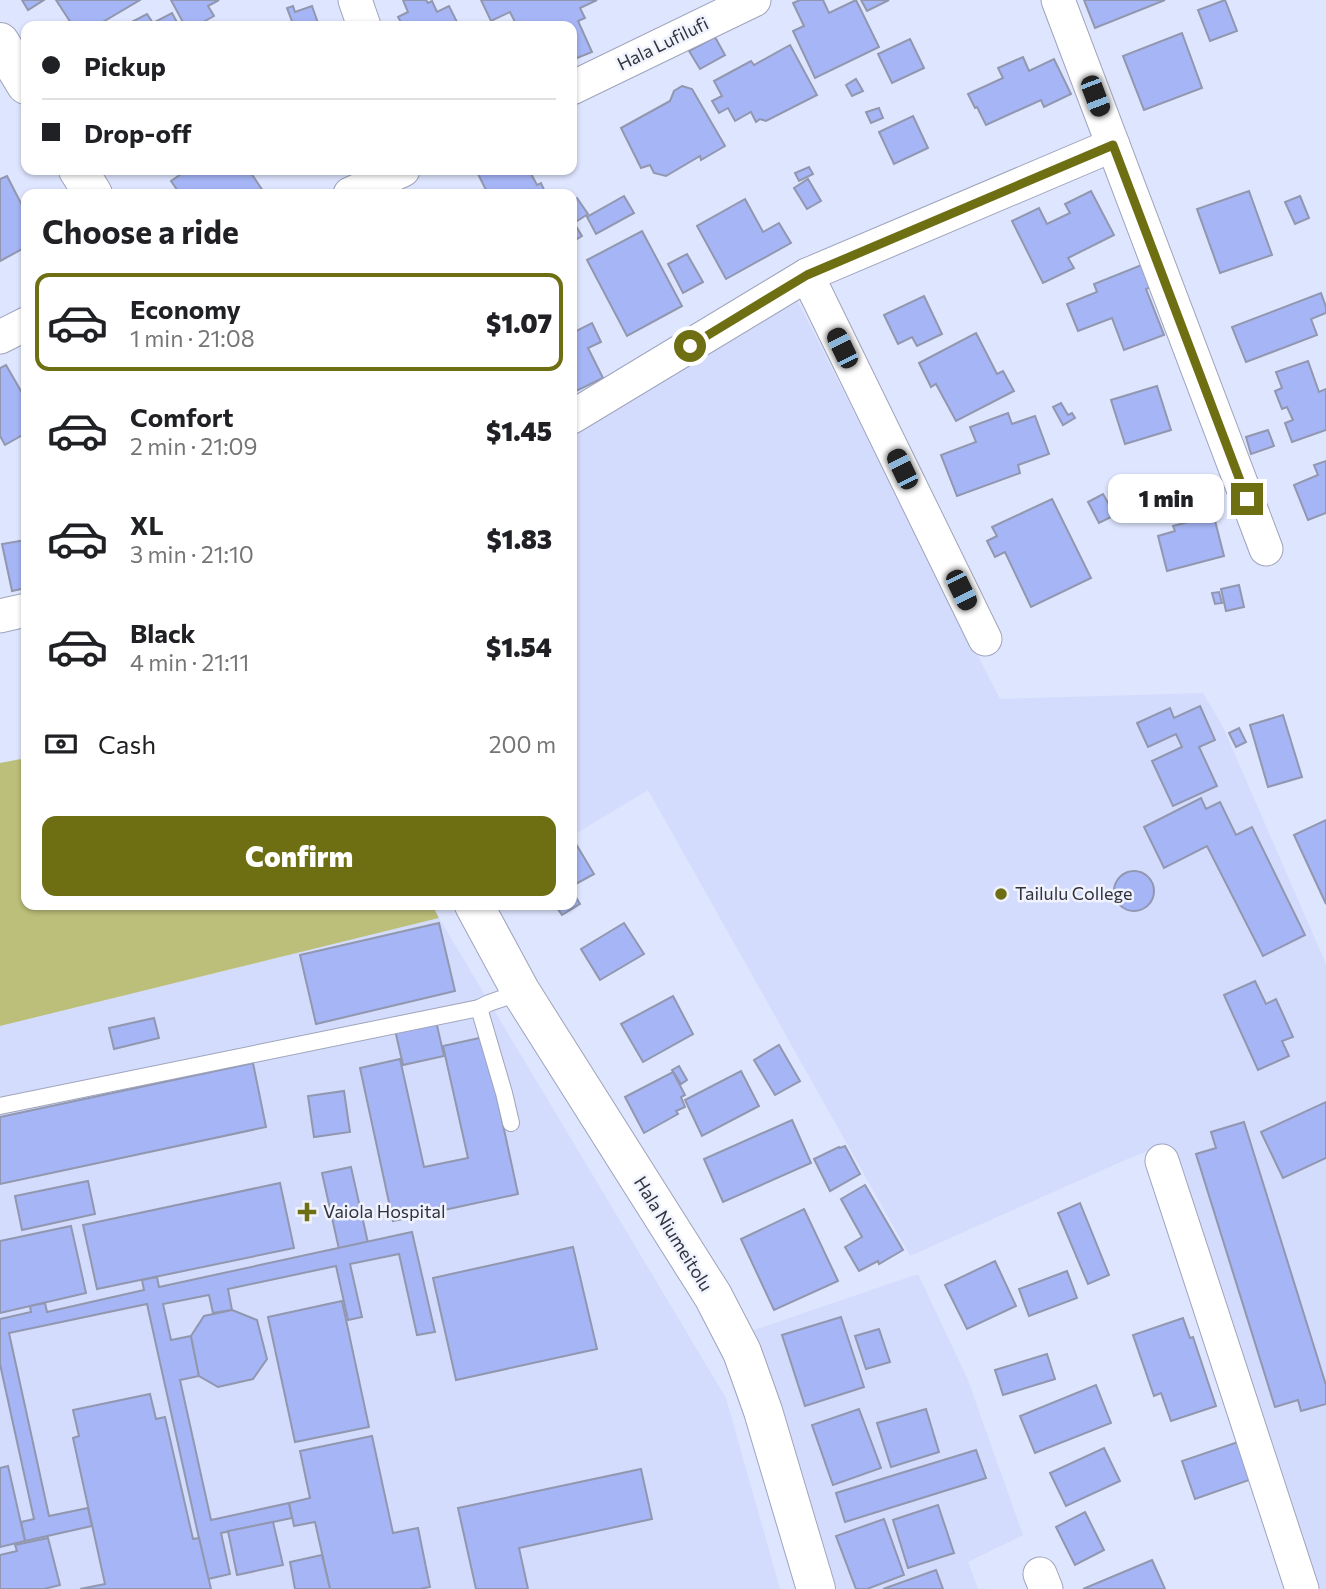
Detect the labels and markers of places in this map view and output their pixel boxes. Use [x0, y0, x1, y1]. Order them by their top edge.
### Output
place label: Tailulu College [1015, 882, 1133, 904]
marker: Tailulu College [993, 886, 1009, 902]
place label: Vaiola Hospital [323, 1200, 446, 1222]
marker: Vaiola Hospital [297, 1202, 317, 1222]

